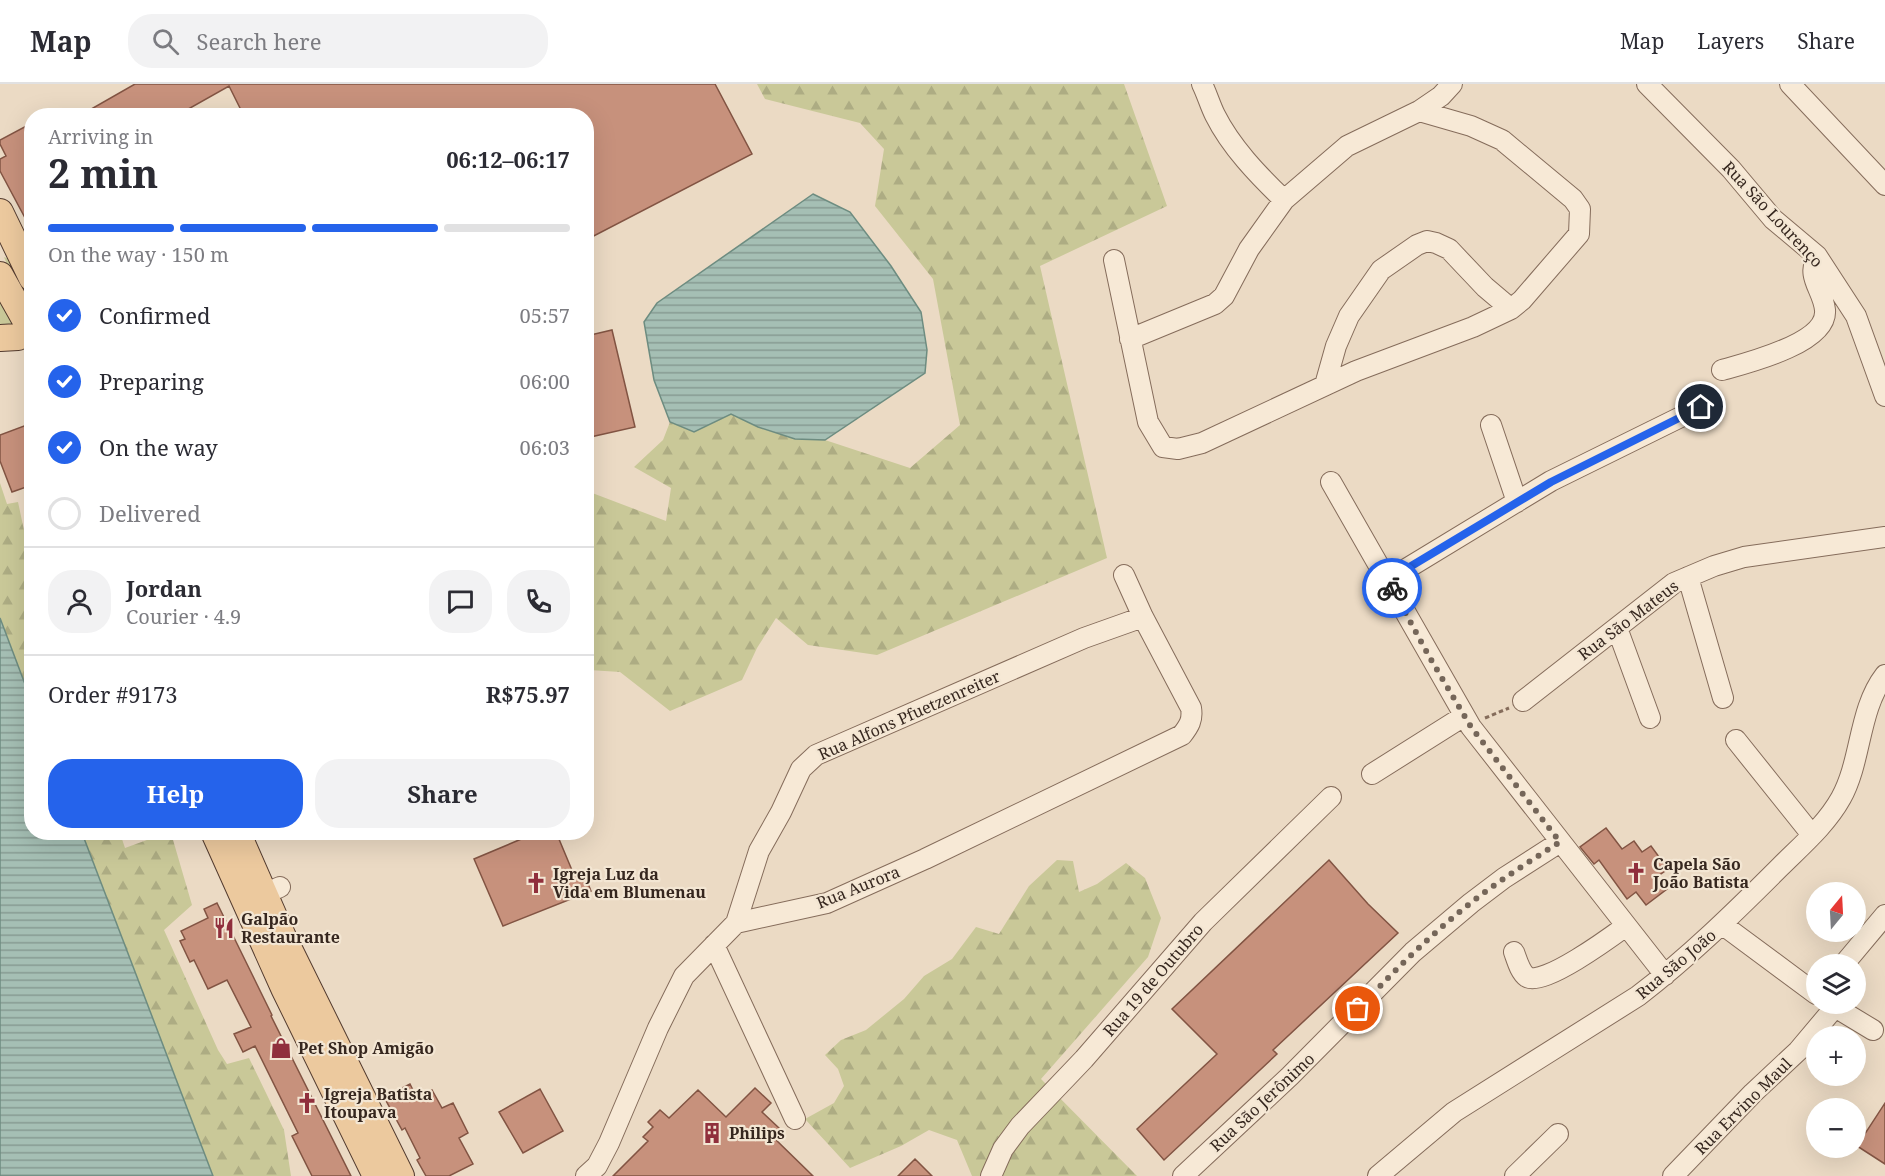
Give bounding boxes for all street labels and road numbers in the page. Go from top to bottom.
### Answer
street label: Rua São Lourenço [1718,156,1828,272]
street label: Rua São Mateus [1573,575,1683,665]
street label: Rua Alfons Pfuetzenreiter [815,665,1004,765]
street label: Rua Aurora [813,860,903,914]
street label: Rua 19 de Outubro [1098,919,1208,1041]
street label: Rua São João [1631,924,1721,1004]
street label: Rua São Jerônimo [1205,1048,1319,1156]
street label: Rua Ervino Maul [1690,1053,1796,1159]

